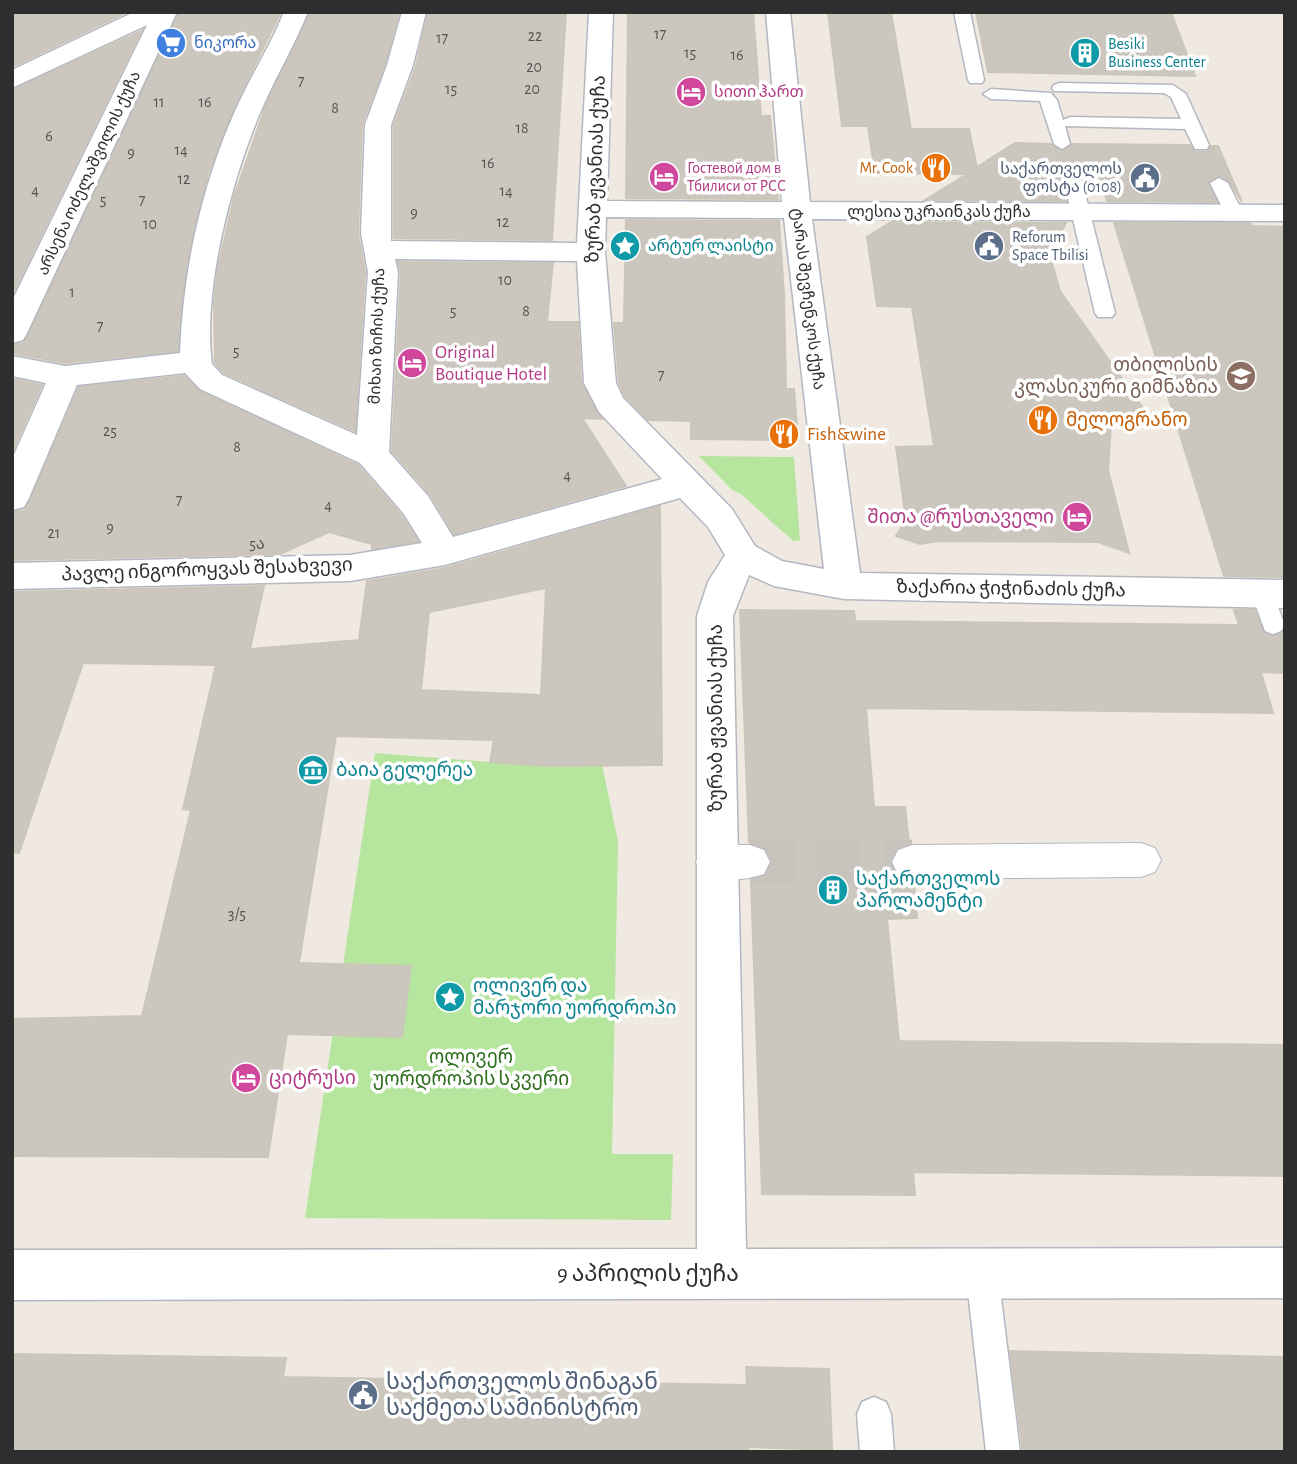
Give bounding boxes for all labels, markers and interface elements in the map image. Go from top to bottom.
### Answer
supermarket icon: ნიკორა [154,26,188,60]
house number: 17 [654,26,666,42]
house number: 22 [528,28,542,44]
house number: 17 [436,30,448,46]
place label: ნიკორა [194,35,256,52]
building icon: Besiki Business Center [1068,36,1102,70]
place label: Besiki Business Center [1108,36,1207,70]
house number: 15 [684,45,696,61]
house number: 16 [730,47,744,63]
house number: 20 [526,59,542,75]
street label: არსენა ოძელაშვილის ქუჩა [35,68,145,278]
house number: 7 [298,73,305,89]
street label: ზურაბ ჟვანიას ქუჩა [582,75,610,263]
hotel icon: სითი ჰართ [674,75,708,109]
house number: 15 [445,81,457,97]
house number: 20 [524,81,540,97]
place label: სითი ჰართ [714,84,804,100]
house number: 11 [153,94,165,110]
house number: 16 [198,94,212,110]
house number: 8 [331,100,339,116]
house number: 18 [515,120,529,136]
house number: 6 [45,128,53,144]
house number: 14 [174,142,188,158]
house number: 9 [127,145,135,161]
restaurant icon: Mr. Cook [919,151,953,185]
house number: 16 [481,155,495,171]
hotel icon: Гостевой дом в Тбилиси от РСС [647,160,681,194]
place label: Гостевой дом в Тбилиси от РСС [687,160,786,194]
place label: Mr. Cook [859,160,914,176]
place label: საქართველოს ფოსტა (0108) [1000,161,1122,196]
public building icon: საქართველოს ფოსტა (0108) [1128,161,1162,195]
house number: 12 [178,171,190,187]
house number: 4 [31,182,39,198]
house number: 14 [499,183,513,199]
house number: 5 [100,192,106,208]
house number: 7 [139,192,146,208]
street label: ლესია უკრაინკას ქუჩა [847,204,1031,222]
house number: 9 [410,205,418,221]
street label: ტარას შევჩენკოს ქუჩა [788,207,827,391]
house number: 12 [497,214,509,230]
house number: 10 [143,216,157,232]
place icon: არტურ ლაისტი [608,229,642,263]
public building icon: Reforum Space Tbilisi [972,229,1006,263]
place label: Reforum Space Tbilisi [1012,229,1089,263]
place label: არტურ ლაისტი [648,238,774,256]
street label: მიხაი ზიჩის ქუჩა [367,267,388,405]
house number: 10 [498,272,512,288]
house number: 1 [69,284,75,300]
house number: 5 [450,303,456,319]
house number: 8 [522,303,530,319]
house number: 7 [97,318,104,334]
house number: 5 [233,343,239,359]
place label: Original Boutique Hotel [435,343,547,384]
hotel icon: Original Boutique Hotel [395,346,429,380]
place label: თბილისის კლასიკური გიმნაზია [1014,356,1218,399]
school or university icon: თბილისის კლასიკური გიმნაზია [1224,359,1258,393]
house number: 7 [658,367,665,383]
restaurant icon: მელოგრანო [1026,403,1060,437]
place label: მელოგრანო [1066,410,1187,432]
restaurant icon: Fish&wine [767,417,801,451]
house number: 25 [103,423,117,439]
place label: Fish&wine [807,425,886,444]
house number: 8 [233,439,241,455]
house number: 4 [563,467,571,483]
house number: 7 [176,492,183,508]
house number: 4 [324,497,332,513]
hotel icon: შითა @რუსთაველი [1060,500,1094,534]
place label: შითა @რუსთაველი [867,507,1054,529]
house number: 9 [106,520,114,536]
house number: 21 [48,525,60,541]
house number: 5ა [249,536,265,552]
street label: პავლე ინგოროყვას შესახვევი [61,554,353,587]
street label: ზაქარია ჭიჭინაძის ქუჩა [896,576,1126,602]
street label: ზურაბ ჟვანიას ქუჩა [706,624,727,812]
museum icon: ბაია გელერეა [296,753,330,787]
place label: ბაია გელერეა [336,760,473,782]
place label: საქართველოს პარლამენტი [856,869,1001,913]
building icon: საქართველოს პარლამენტი [816,873,850,907]
house number: 3/5 [228,906,246,922]
place label: ოლივერ და მარჯორი უორდროპი [473,976,676,1020]
place icon: ოლივერ და მარჯორი უორდროპი [433,980,467,1014]
park label: ოლივერ უორდროპის სკვერი [373,1047,569,1091]
hotel icon: ციტრუსი [229,1061,263,1095]
place label: ციტრუსი [269,1068,356,1089]
street label: 9 აპრილის ქუჩა [557,1262,739,1287]
place label: საქართველოს შინაგან საქმეთა სამინისტრო [386,1370,658,1421]
public building icon: საქართველოს შინაგან საქმეთა სამინისტრო [346,1378,380,1412]

